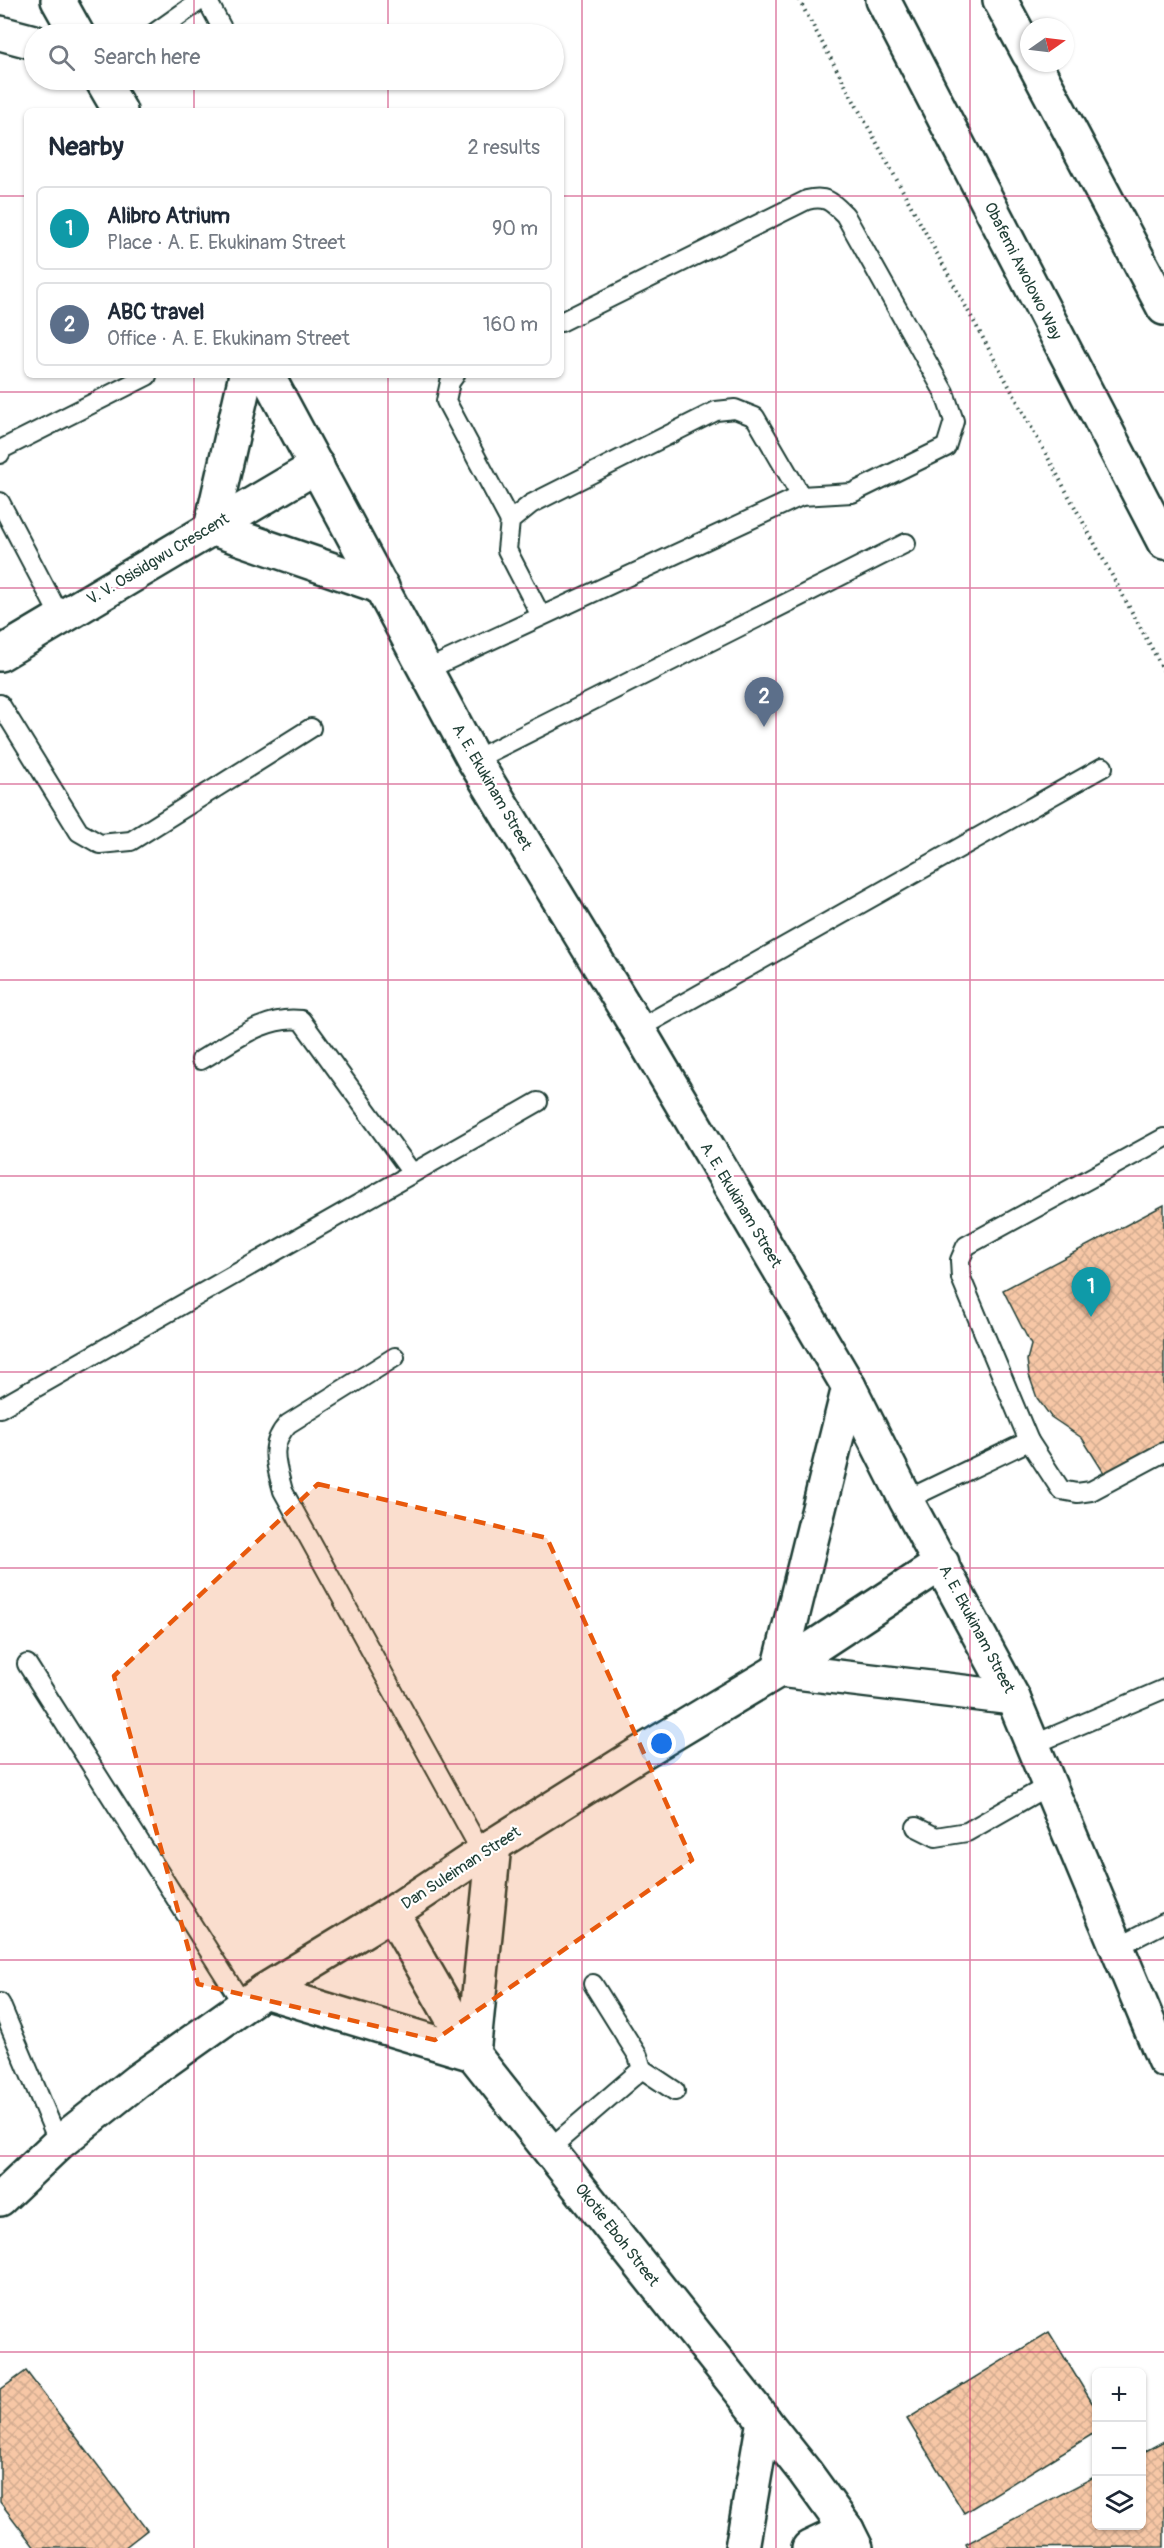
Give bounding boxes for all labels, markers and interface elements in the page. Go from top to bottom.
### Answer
north arrow [1020,18,1074,72]
search box [24,24,564,90]
icon: search [45,41,78,74]
text: Search here [93,43,200,71]
text: Nearby [48,131,124,163]
text: 2 results [468,135,540,160]
street label: Obafemi Awolowo Way [980,199,1066,343]
text: Alibro Atrium [107,202,230,230]
text: 1 [66,216,73,241]
text: 90 m [492,216,538,241]
text: Place · A. E. Ekukinam Street [107,230,346,255]
text: ABC travel [107,298,204,326]
text: 2 [64,312,75,337]
text: 160 m [483,312,538,337]
text: Office · A. E. Ekukinam Street [107,326,350,351]
street label: V. V. Osisidgwu Crescent [83,508,233,609]
pin: 2 [744,678,783,727]
street label: A. E. Ekukinam Street [448,720,537,854]
street label: A. E. Ekukinam Street [696,1139,787,1272]
pin: 1 [1072,1268,1110,1317]
street label: A. E. Ekukinam Street [935,1561,1020,1697]
your location [647,1729,676,1758]
street label: Dan Suleiman Street [398,1822,525,1914]
street label: Okotie Eboh Street [571,2180,664,2291]
map controls [1092,2368,1146,2530]
button: + [1092,2368,1146,2422]
button: − [1092,2422,1146,2476]
button: layers [1092,2476,1146,2530]

